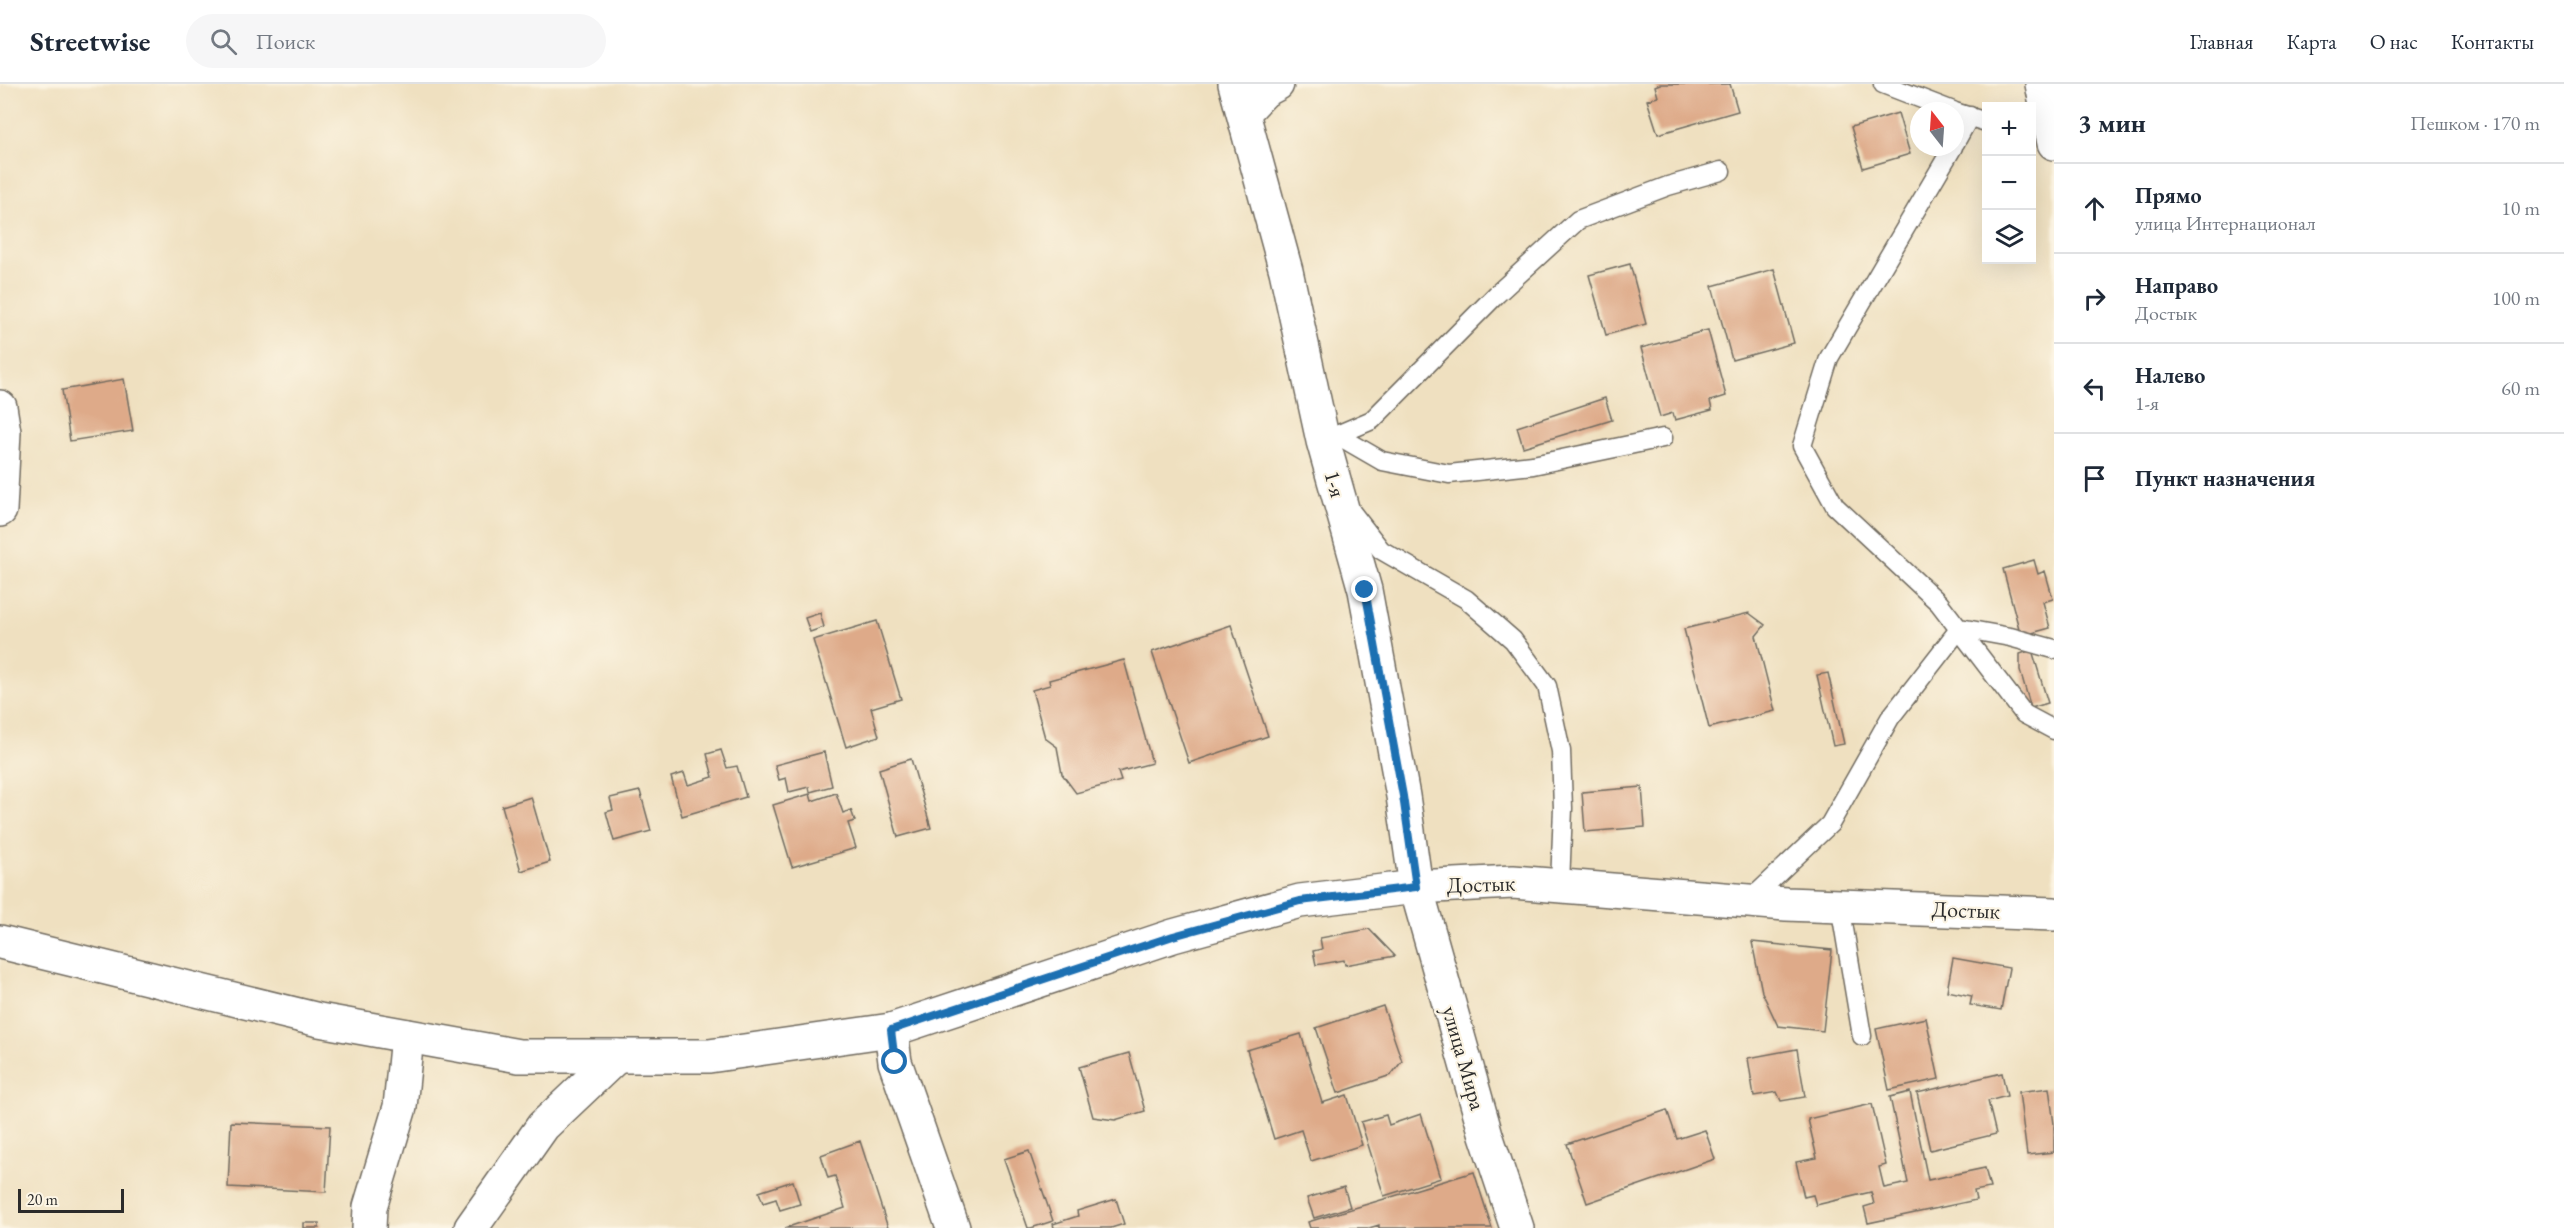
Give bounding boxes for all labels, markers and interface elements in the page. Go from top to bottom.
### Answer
search box [186,14,606,68]
text: Streetwise [30,23,150,59]
icon: search [207,25,240,58]
text: Поиск [255,27,315,56]
text: Главная [2189,28,2253,55]
text: Карта [2286,28,2337,55]
text: О нас [2370,28,2418,55]
text: Контакты [2451,28,2534,55]
north arrow [1910,102,1964,156]
map controls [1982,102,2036,264]
button: + [1982,102,2036,156]
text: 3 мин [2078,106,2146,140]
text: Пешком · 170 m [2410,110,2540,136]
button: − [1982,156,2036,210]
text: Прямо [2135,181,2202,210]
icon: ahead [2078,192,2111,225]
text: 10 m [2501,195,2540,221]
button: layers [1982,210,2036,264]
text: улица Интернационал [2135,210,2316,236]
text: Направо [2135,271,2218,300]
icon: right [2078,282,2111,315]
text: 100 m [2492,285,2540,311]
text: Достык [2135,300,2197,326]
text: Налево [2135,361,2205,390]
icon: left [2078,372,2111,405]
text: 60 m [2501,375,2540,401]
text: 1-я [2135,390,2159,416]
icon: arrive [2078,462,2111,495]
text: Пункт назначения [2135,464,2315,493]
street label: 1-я [1317,467,1353,501]
route end [1351,576,1377,602]
street label: Достык [1446,868,1516,900]
street label: Достык [1931,894,2001,926]
street label: улица Мира [1435,1003,1493,1114]
route start [881,1048,907,1074]
scale bar [18,1186,124,1214]
text: 20 m [27,1189,58,1210]

